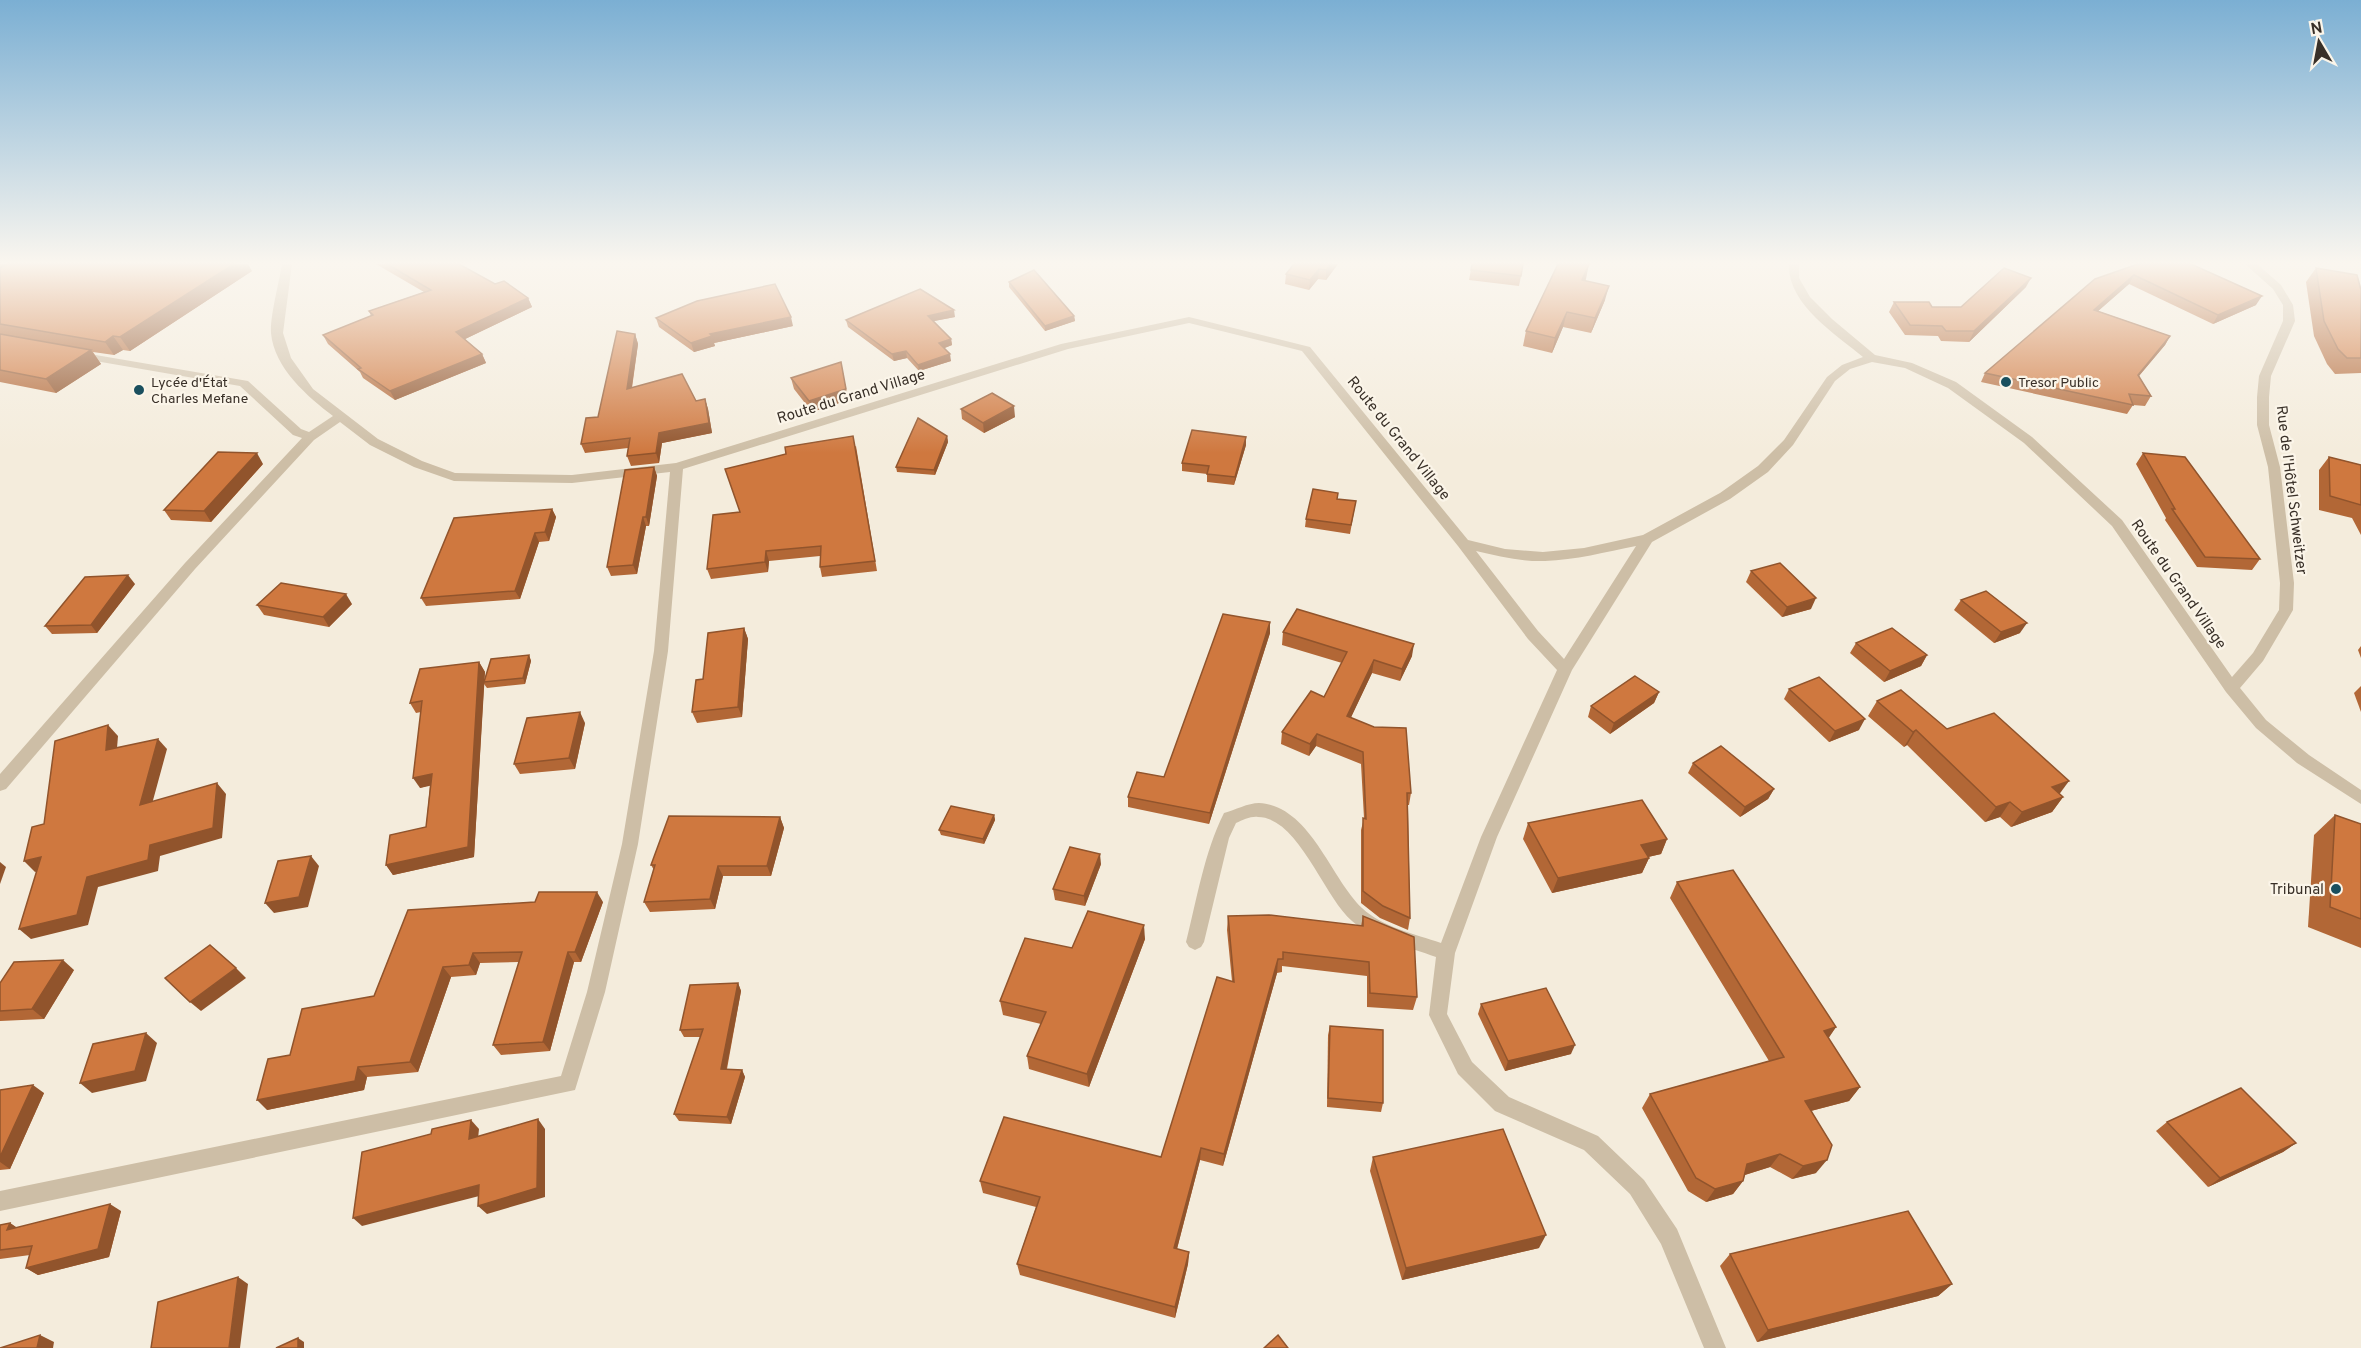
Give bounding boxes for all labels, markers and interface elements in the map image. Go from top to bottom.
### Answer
north arrow [2289,12,2349,72]
text: N [2309,18,2324,40]
street label: Route du Grand Village [775,366,928,429]
street label: Route du Grand Village [1342,373,1454,505]
place label: Lycée d'État Charles Mefane [151,374,248,408]
marker: Tresor Public [1999,375,2013,389]
place label: Tresor Public [2018,375,2099,392]
marker: Lycée d'État Charles Mefane [132,383,146,397]
street label: Rue de l'Hôtel Schweitzer [2271,404,2310,576]
street label: Route du Grand Village [2126,516,2230,653]
place label: Tribunal [2270,881,2324,900]
marker: Tribunal [2329,882,2343,896]

